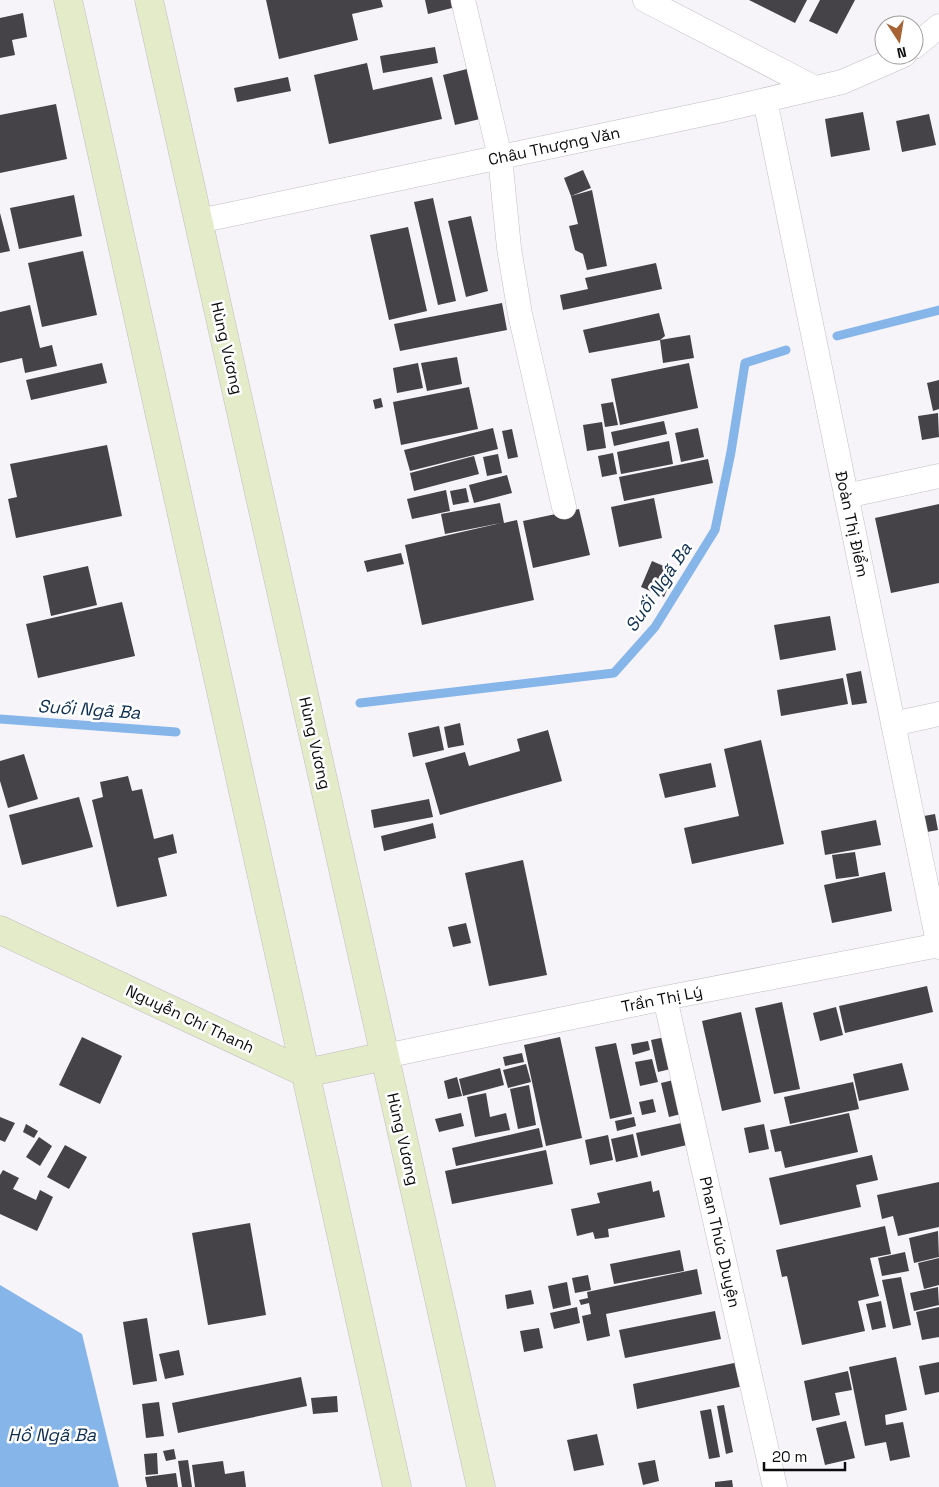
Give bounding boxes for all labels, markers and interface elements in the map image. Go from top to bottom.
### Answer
north arrow [874,15,924,65]
text: N [895,43,908,62]
street label: Châu Thượng Văn [486,122,622,170]
street label: Hùng Vương [206,300,248,396]
street label: Đoàn Thị Điểm [830,469,874,579]
water label: Suối Ngã Ba [620,537,697,636]
water label: Suối Ngã Ba [37,694,142,724]
street label: Hùng Vương [294,695,336,791]
street label: Nguyễn Chí Thanh [122,980,258,1058]
street label: Trần Thị Lý [620,981,704,1017]
street label: Hùng Vương [382,1091,424,1187]
street label: Phan Thúc Duyện [695,1174,745,1310]
water label: Hồ Ngã Ba [8,1423,97,1446]
scale bar [764,1440,845,1472]
text: 20 m [772,1447,807,1466]

